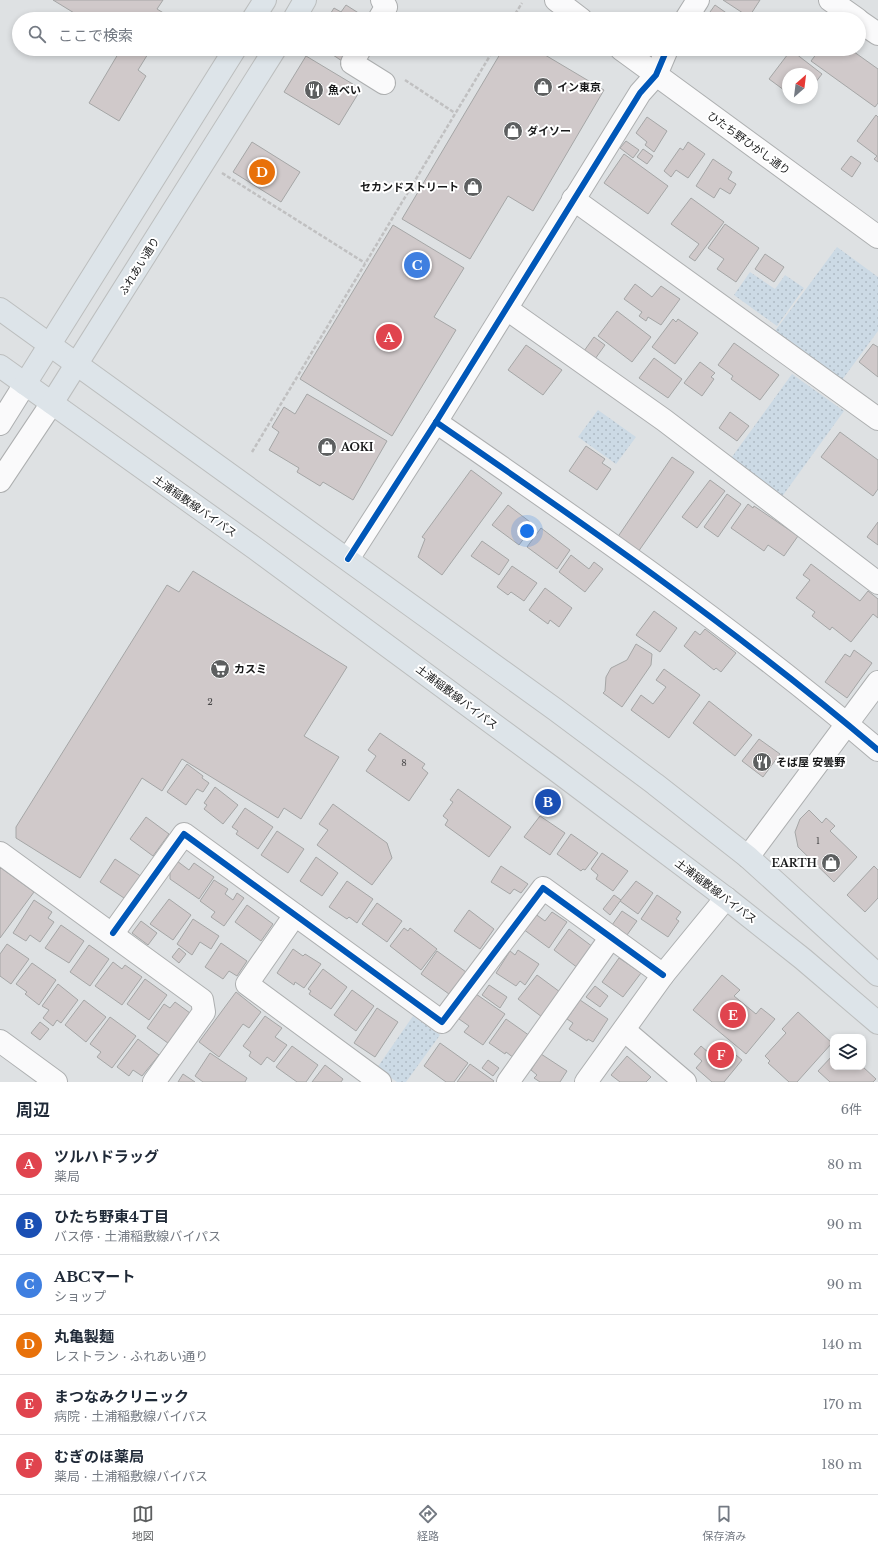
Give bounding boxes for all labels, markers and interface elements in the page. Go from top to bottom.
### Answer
search box [12,12,866,56]
icon: search [26,23,48,45]
text: ここで検索 [58,26,133,45]
north arrow [782,68,818,104]
shop icon: イン東京 [532,76,554,98]
restaurant icon: 魚べい [303,79,325,101]
place label: イン東京 [557,80,601,94]
place label: 魚べい [328,83,361,97]
street label: ひたち野ひがし通り [705,108,793,178]
shop icon: ダイソー [502,120,524,142]
place label: ダイソー [527,124,571,138]
pin: D [249,157,275,187]
shop icon: セカンドストリート [462,176,484,198]
place label: セカンドストリート [360,180,459,194]
street label: ふれあい通り [116,234,162,298]
pin: C [404,250,430,280]
pin: A [376,322,402,352]
shop icon: AOKI [316,436,338,458]
place label: AOKI [340,440,374,454]
street label: 土浦稲敷線バイパス [151,472,239,540]
your location [517,521,537,541]
supermarket icon: カスミ [209,658,231,680]
place label: カスミ [234,662,267,676]
street label: 土浦稲敷線バイパス [413,662,501,732]
house number: 2 [207,696,213,707]
restaurant icon: そば屋 安曇野 [751,751,773,773]
place label: そば屋 安曇野 [776,755,846,769]
house number: 8 [401,757,407,768]
pin: B [535,787,561,817]
house number: 1 [816,835,820,846]
shop icon: EARTH [820,852,842,874]
street label: 土浦稲敷線バイパス [672,856,760,926]
place label: EARTH [772,856,818,870]
pin: E [720,1000,746,1030]
map controls [830,1034,866,1070]
button: layers [830,1034,866,1070]
pin: F [708,1040,734,1070]
text: 周辺 [16,1100,50,1121]
text: 6件 [841,1101,862,1118]
text: ツルハドラッグ [54,1147,159,1166]
text: A [24,1156,34,1173]
text: 80 m [827,1156,862,1173]
text: 薬局 [54,1168,80,1185]
text: ひたち野東4丁目 [54,1207,169,1226]
text: B [24,1216,34,1233]
text: 90 m [827,1216,862,1233]
text: バス停 · 土浦稲敷線バイパス [54,1228,221,1245]
text: ABCマート [54,1267,135,1286]
text: C [24,1276,34,1293]
text: 90 m [827,1276,862,1293]
text: ショップ [54,1288,106,1305]
text: 丸亀製麺 [54,1327,114,1346]
text: D [23,1336,35,1353]
text: 140 m [822,1336,862,1353]
text: レストラン · ふれあい通り [54,1348,208,1365]
text: まつなみクリニック [54,1387,189,1406]
text: E [24,1396,34,1413]
text: 170 m [823,1396,862,1413]
text: 病院 · 土浦稲敷線バイパス [54,1408,208,1425]
text: むぎのほ薬局 [54,1447,144,1466]
text: F [25,1456,33,1473]
text: 180 m [821,1456,862,1473]
text: 薬局 · 土浦稲敷線バイパス [54,1468,208,1485]
tab: 地図 [132,1503,154,1543]
tab: 経路 [417,1503,439,1543]
tab: 保存済み [702,1503,746,1543]

